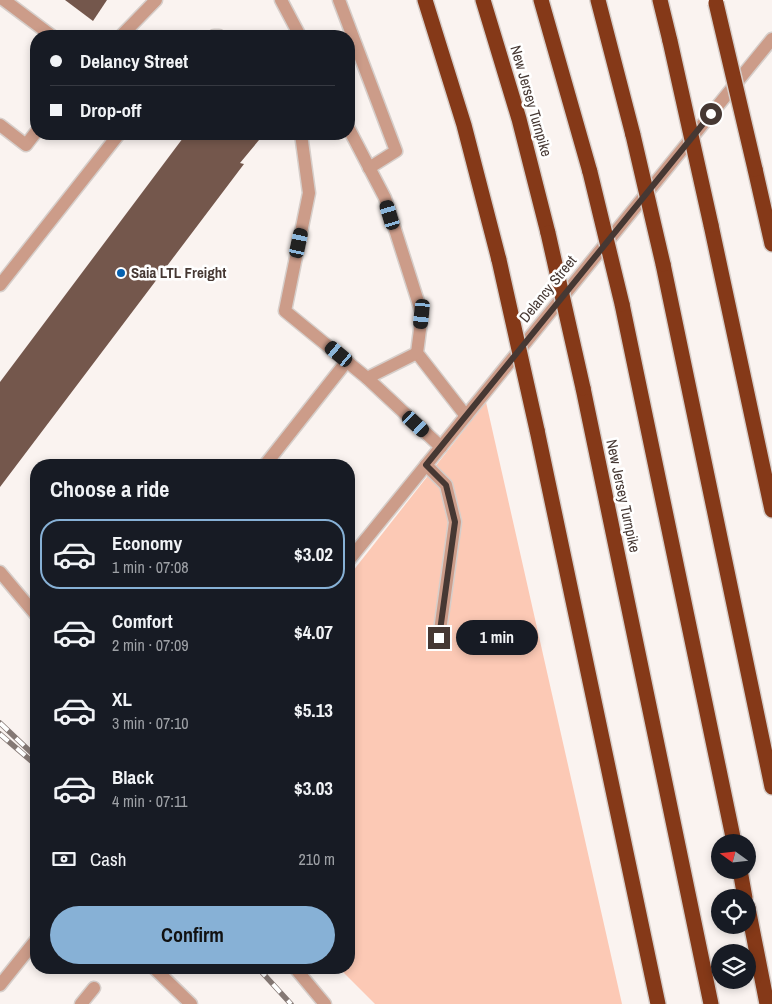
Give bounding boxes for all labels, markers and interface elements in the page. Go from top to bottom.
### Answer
street label: New Jersey Turnpike [506,43,557,159]
text: Delancy Street [80,48,188,74]
text: Drop-off [80,97,141,123]
route start [700,103,722,125]
car [378,198,401,232]
car [288,227,309,259]
street label: Delancy Street [514,250,582,327]
place label: Saia LTL Freight [131,262,226,283]
marker: Saia LTL Freight [115,267,127,279]
car [412,298,431,330]
car [322,339,355,369]
car [399,408,432,440]
street label: New Jersey Turnpike [601,437,646,554]
text: Choose a ride [50,474,169,504]
text: Economy [112,530,182,556]
icon: car [52,532,97,577]
text: $3.02 [294,541,333,567]
text: 1 min · 07:08 [112,556,189,578]
text: Comfort [112,608,173,634]
icon: car [52,610,97,655]
text: $4.07 [294,619,333,645]
callout: 1 min [456,620,539,656]
text: 1 min [480,626,514,648]
route end [428,627,450,649]
text: 2 min · 07:09 [112,634,189,656]
text: XL [112,686,132,712]
icon: car [52,688,97,733]
text: $5.13 [294,697,333,723]
text: 3 min · 07:10 [112,712,189,734]
text: Black [112,764,154,790]
icon: car [52,766,97,811]
text: $3.03 [294,775,333,801]
text: 4 min · 07:11 [112,790,188,812]
north arrow [711,834,756,879]
map controls [711,834,756,989]
icon: cash [50,845,78,873]
text: Cash [90,846,126,872]
text: 210 m [299,848,335,870]
button: locate [711,889,756,934]
button: Confirm [50,906,335,964]
button: layers [711,944,756,989]

